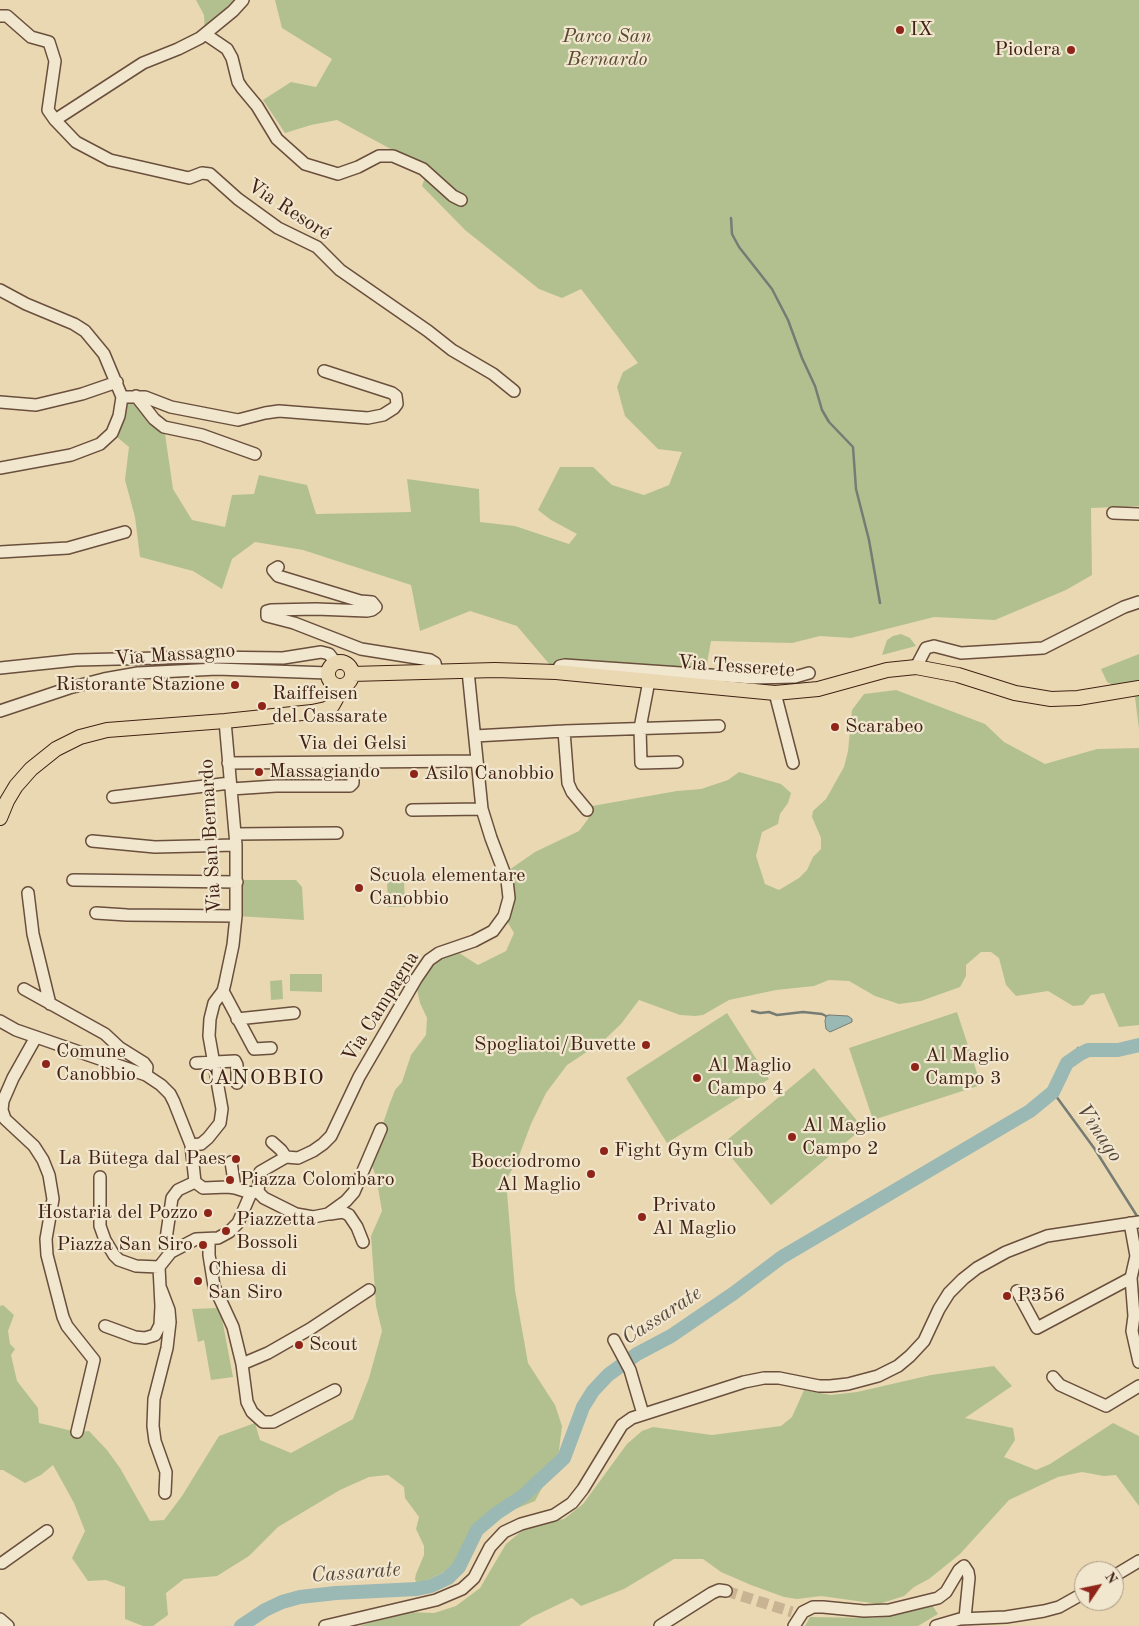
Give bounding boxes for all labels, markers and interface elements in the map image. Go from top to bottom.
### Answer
place label: IX [910,18,933,42]
marker: IX [894,24,906,36]
park label: Parco San Bernardo [562,25,652,72]
place label: Piodera [994,38,1061,62]
marker: Piodera [1065,44,1077,56]
street label: Via Resoré [243,174,335,246]
street label: Via Massagno [114,639,236,671]
street label: Via Tesserete [676,651,796,683]
place label: Ristorante Stazione [56,673,225,697]
marker: Ristorante Stazione [229,679,241,691]
place label: Raiffeisen del Cassarate [272,682,387,729]
marker: Raiffeisen del Cassarate [256,700,268,712]
place label: Scarabeo [845,715,923,739]
marker: Scarabeo [829,721,841,733]
street label: Via dei Gelsi [297,732,407,756]
street label: Via San Bernardo [195,758,227,914]
place label: Massagiando [269,760,380,784]
place label: Asilo Canobbio [424,762,554,786]
marker: Massagiando [253,766,265,778]
marker: Asilo Canobbio [408,768,420,780]
place label: Scuola elementare Canobbio [369,864,526,911]
marker: Scuola elementare Canobbio [353,882,365,894]
street label: Via Campagna [337,947,425,1067]
place label: Spogliatoi/Buvette [474,1033,636,1057]
marker: Spogliatoi/Buvette [640,1039,652,1051]
place label: Comune Canobbio [56,1040,136,1087]
place label: Al Maglio Campo 3 [925,1044,1009,1091]
place label: Al Maglio Campo 4 [707,1054,791,1101]
marker: Comune Canobbio [40,1058,52,1070]
marker: Al Maglio Campo 3 [909,1061,921,1073]
district label: CANOBBIO [198,1065,326,1091]
marker: Al Maglio Campo 4 [691,1072,703,1084]
water label: Vinago [1070,1099,1128,1167]
place label: Al Maglio Campo 2 [802,1114,886,1161]
marker: Al Maglio Campo 2 [786,1131,798,1143]
place label: Fight Gym Club [614,1139,753,1163]
marker: Fight Gym Club [598,1145,610,1157]
place label: La Bütega dal Paes [58,1147,226,1171]
place label: Bocciodromo Al Maglio [470,1150,581,1197]
marker: La Bütega dal Paes [230,1153,242,1165]
place label: Piazza Colombaro [240,1168,395,1192]
marker: Bocciodromo Al Maglio [585,1168,597,1180]
marker: Piazza Colombaro [224,1174,236,1186]
place label: Privato Al Maglio [652,1194,736,1241]
place label: Hostaria del Pozzo [37,1201,198,1225]
marker: Hostaria del Pozzo [202,1207,214,1219]
place label: Piazzetta Bossoli [236,1208,316,1255]
marker: Privato Al Maglio [636,1211,648,1223]
marker: Piazzetta Bossoli [220,1225,232,1237]
place label: Piazza San Siro [56,1233,193,1257]
marker: Piazza San Siro [197,1239,209,1251]
place label: Chiesa di San Siro [208,1258,287,1305]
marker: Chiesa di San Siro [192,1275,204,1287]
water label: Cassarate [617,1281,707,1351]
place label: P356 [1017,1284,1065,1308]
marker: P356 [1001,1290,1013,1302]
place label: Scout [309,1333,358,1357]
marker: Scout [293,1339,305,1351]
water label: Cassarate [310,1557,402,1589]
north arrow [1074,1561,1124,1611]
text: N [1102,1570,1119,1587]

